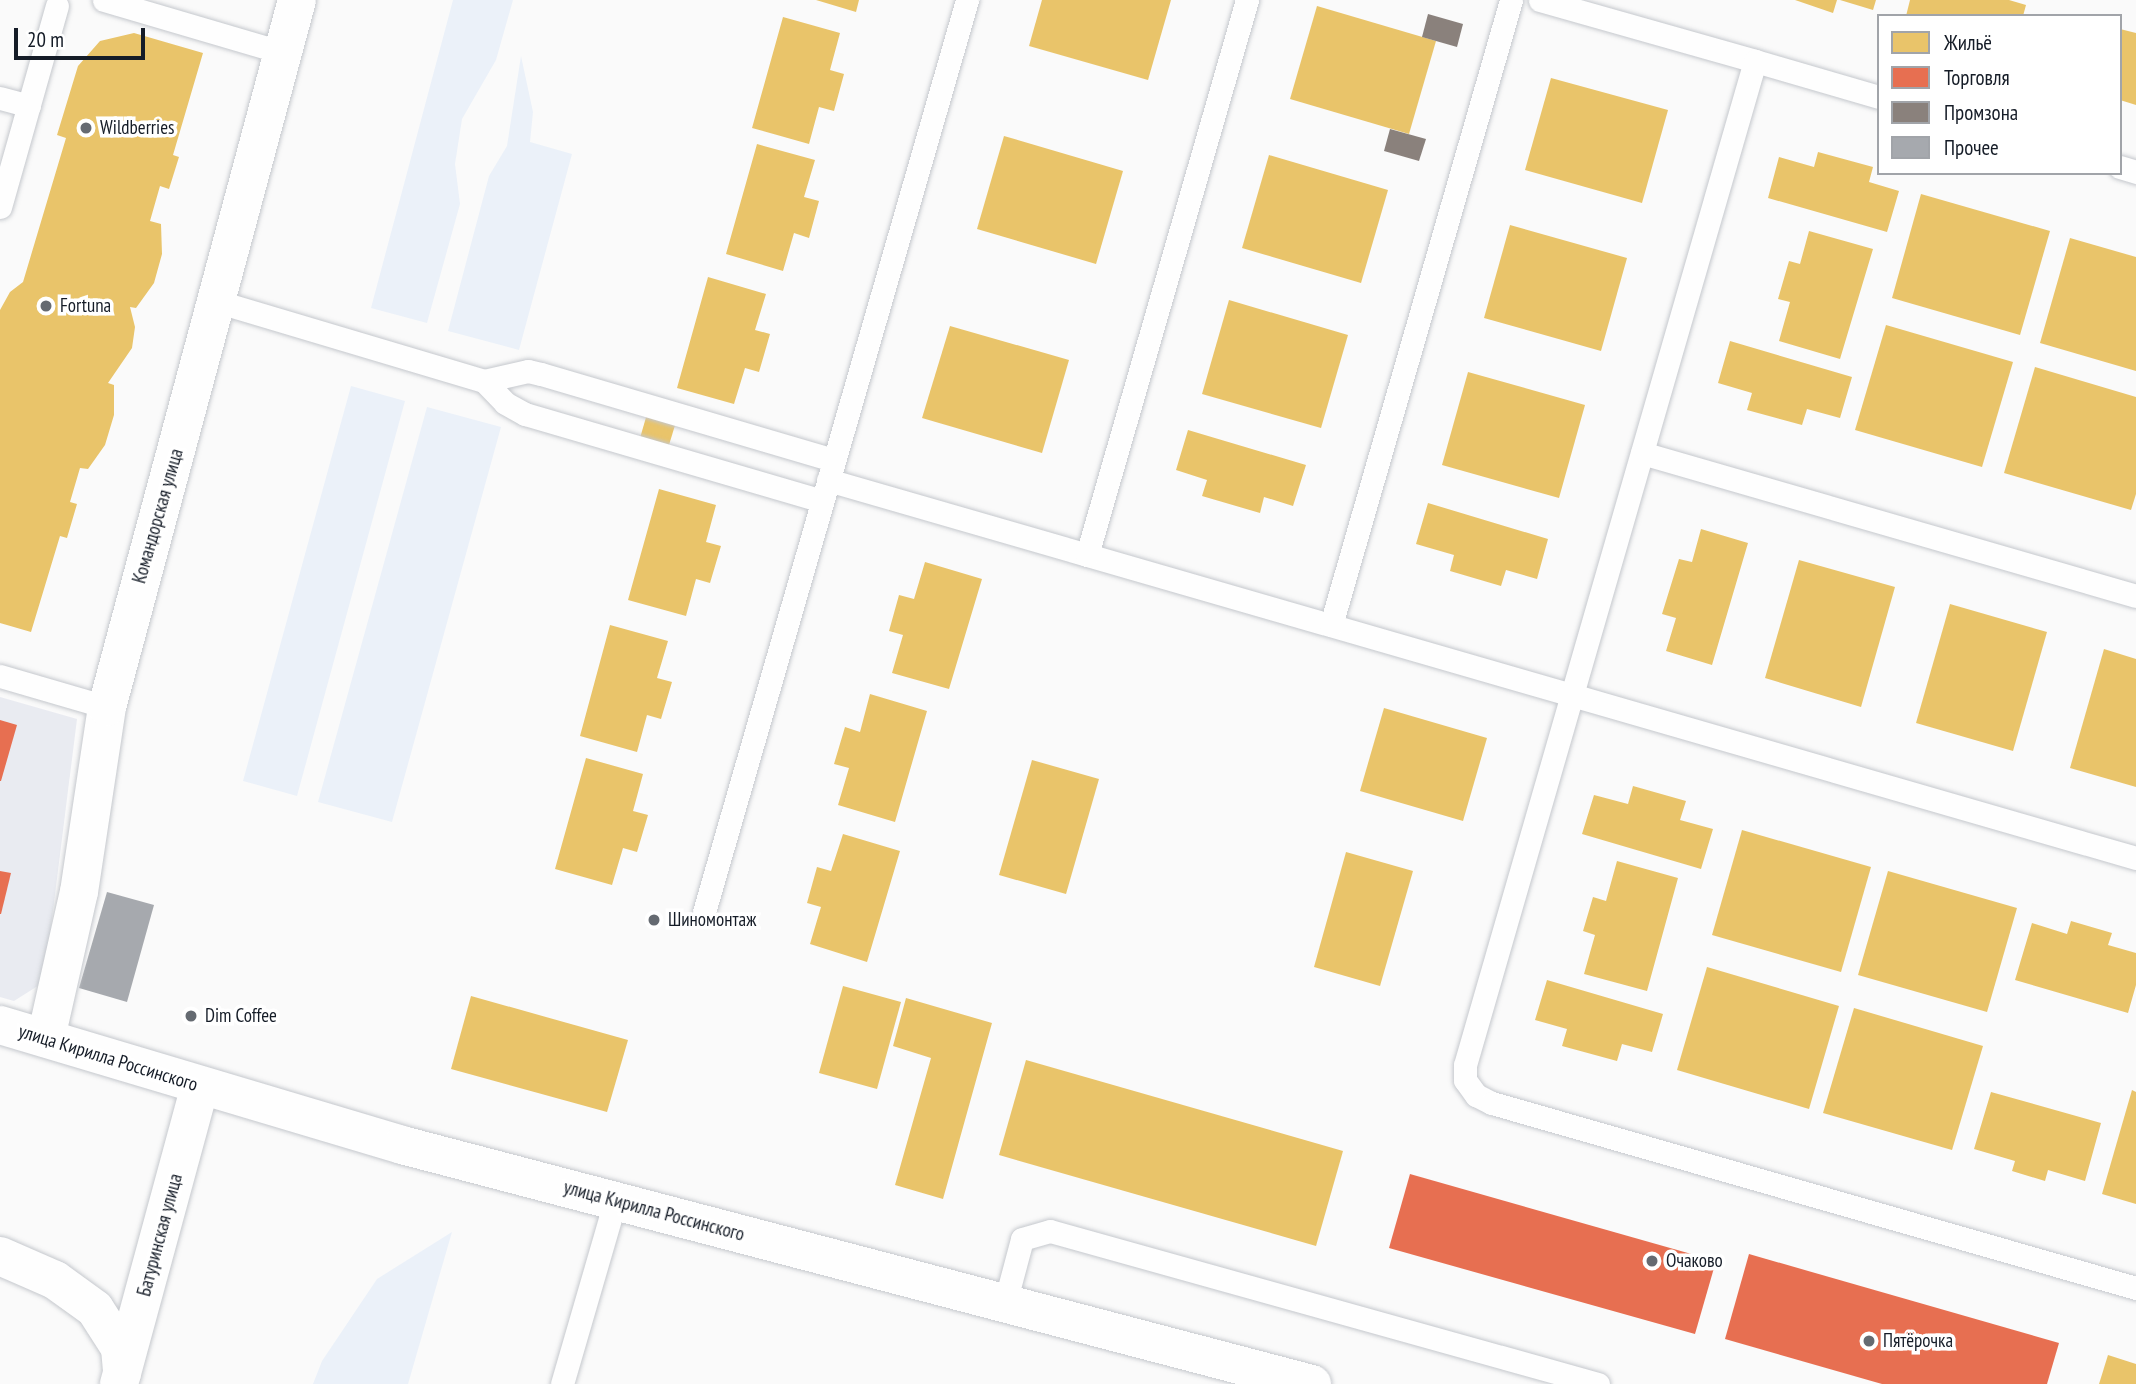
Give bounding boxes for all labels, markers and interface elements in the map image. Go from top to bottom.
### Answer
scale bar [18,14,149,58]
legend [1877,14,2122,175]
text: 20 m [27,26,64,53]
text: Жильё [1944,29,1992,56]
text: Торговля [1944,64,2010,91]
text: Промзона [1944,99,2018,126]
place label: Wildberries [100,117,174,139]
marker: Wildberries [78,120,94,136]
text: Прочее [1944,134,1999,161]
place label: Fortuna [60,295,111,317]
marker: Fortuna [38,298,54,314]
street label: Командорская улица [128,446,188,586]
place label: Шиномонтаж [668,909,756,931]
marker: Шиномонтаж [646,912,662,928]
place label: Dim Coffee [205,1005,277,1027]
marker: Dim Coffee [183,1008,199,1024]
street label: улица Кирилла Россинского [16,1020,200,1096]
street label: Батуринская улица [133,1171,187,1299]
street label: улица Кирилла Россинского [561,1176,747,1246]
place label: Очаково [1666,1250,1723,1272]
marker: Очаково [1644,1253,1660,1269]
place label: Пятёрочка [1883,1330,1953,1352]
marker: Пятёрочка [1861,1333,1877,1349]

